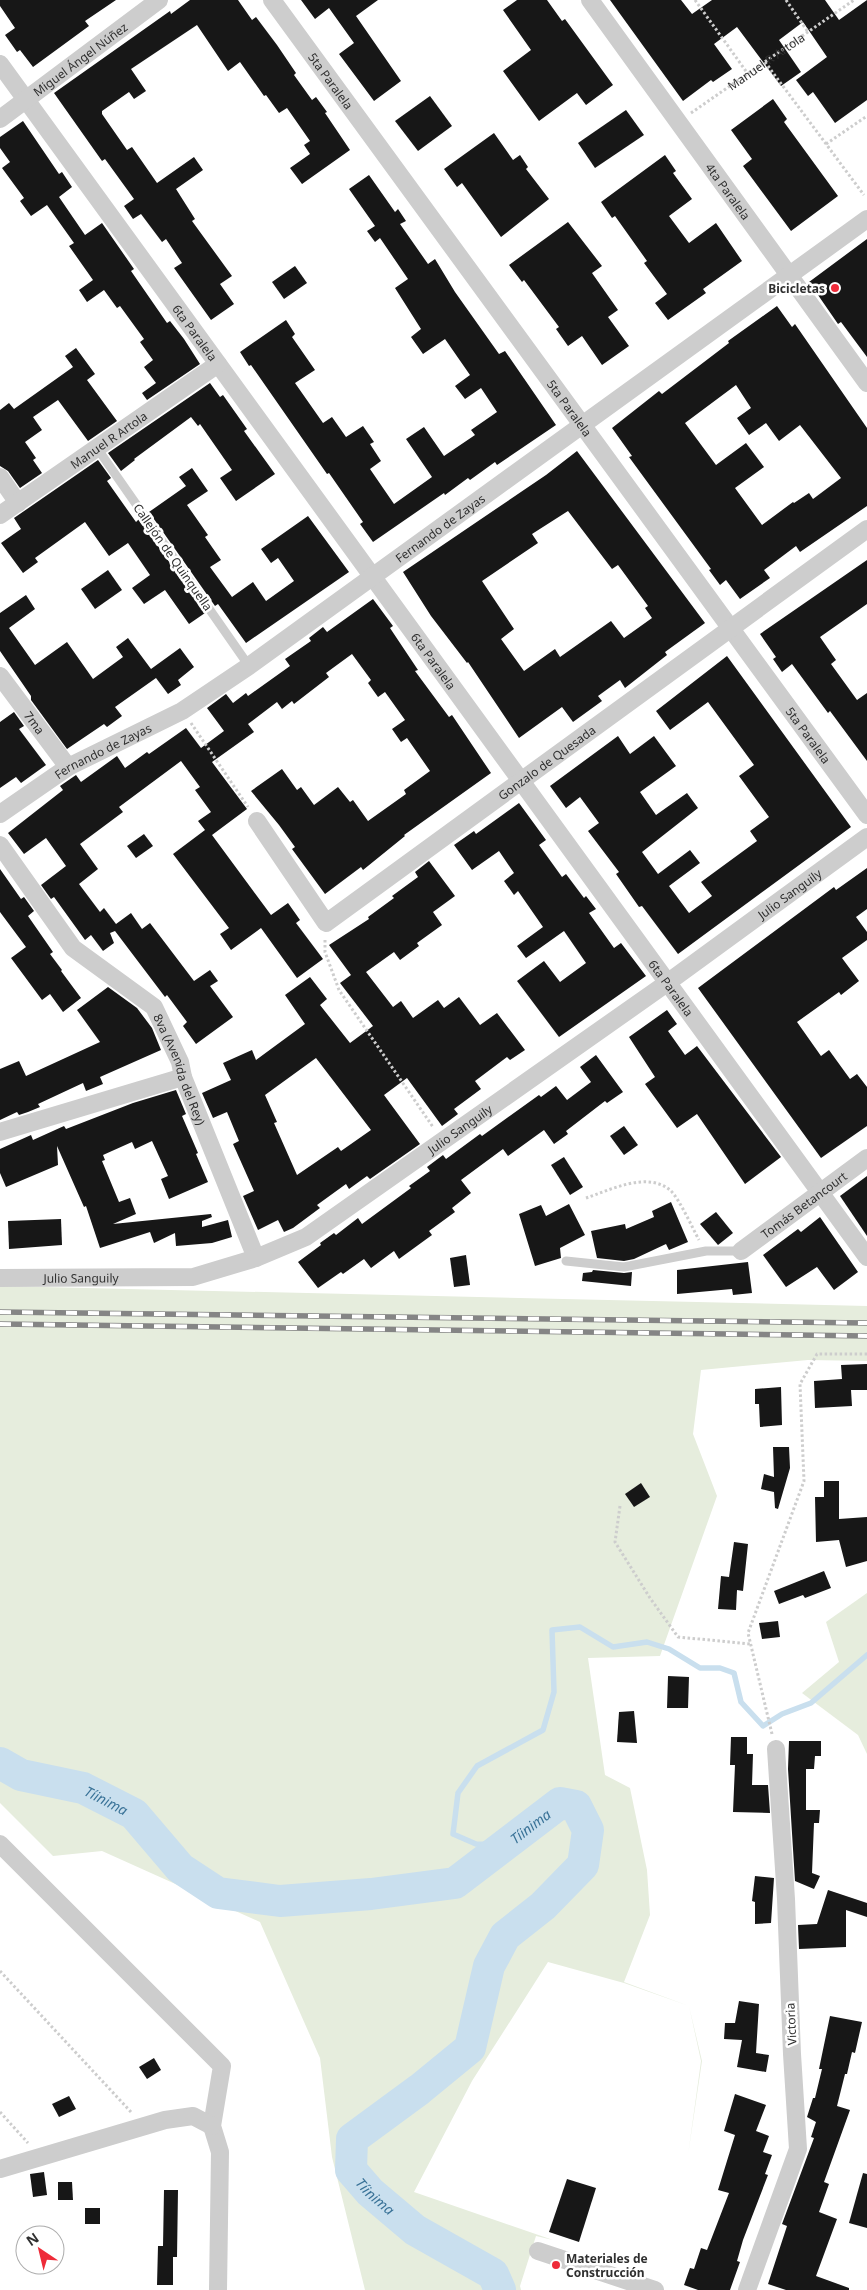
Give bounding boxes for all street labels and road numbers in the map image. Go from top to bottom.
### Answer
street label: Miguel Ángel Núñez [29,18,131,100]
street label: Manuel R Artola [724,28,808,94]
street label: 5ta Paralela [305,49,357,113]
street label: 4ta Paralela [702,159,755,223]
street label: 6ta Paralela [169,301,222,364]
street label: 5ta Paralela [543,376,596,440]
street label: Manuel R Artola [67,407,150,472]
street label: Fernando de Zayas [392,490,488,566]
street label: Callejón de Quinquella [130,500,216,614]
street label: 6ta Paralela [408,629,460,693]
street label: 5ta Paralela [782,703,835,767]
street label: 7ma [20,707,49,737]
street label: Fernando de Zayas [51,719,154,783]
street label: Gonzalo de Quesada [494,721,599,804]
street label: Julio Sanguily [753,864,826,923]
street label: 6ta Paralela [645,956,698,1020]
street label: 8va (Avenida del Rey) [150,1011,210,1128]
street label: Julio Sanguily [423,1100,496,1158]
street label: Tomás Betancourt [757,1167,851,1242]
street label: Julio Sanguily [42,1269,120,1286]
street label: Victoria [781,2002,801,2046]

